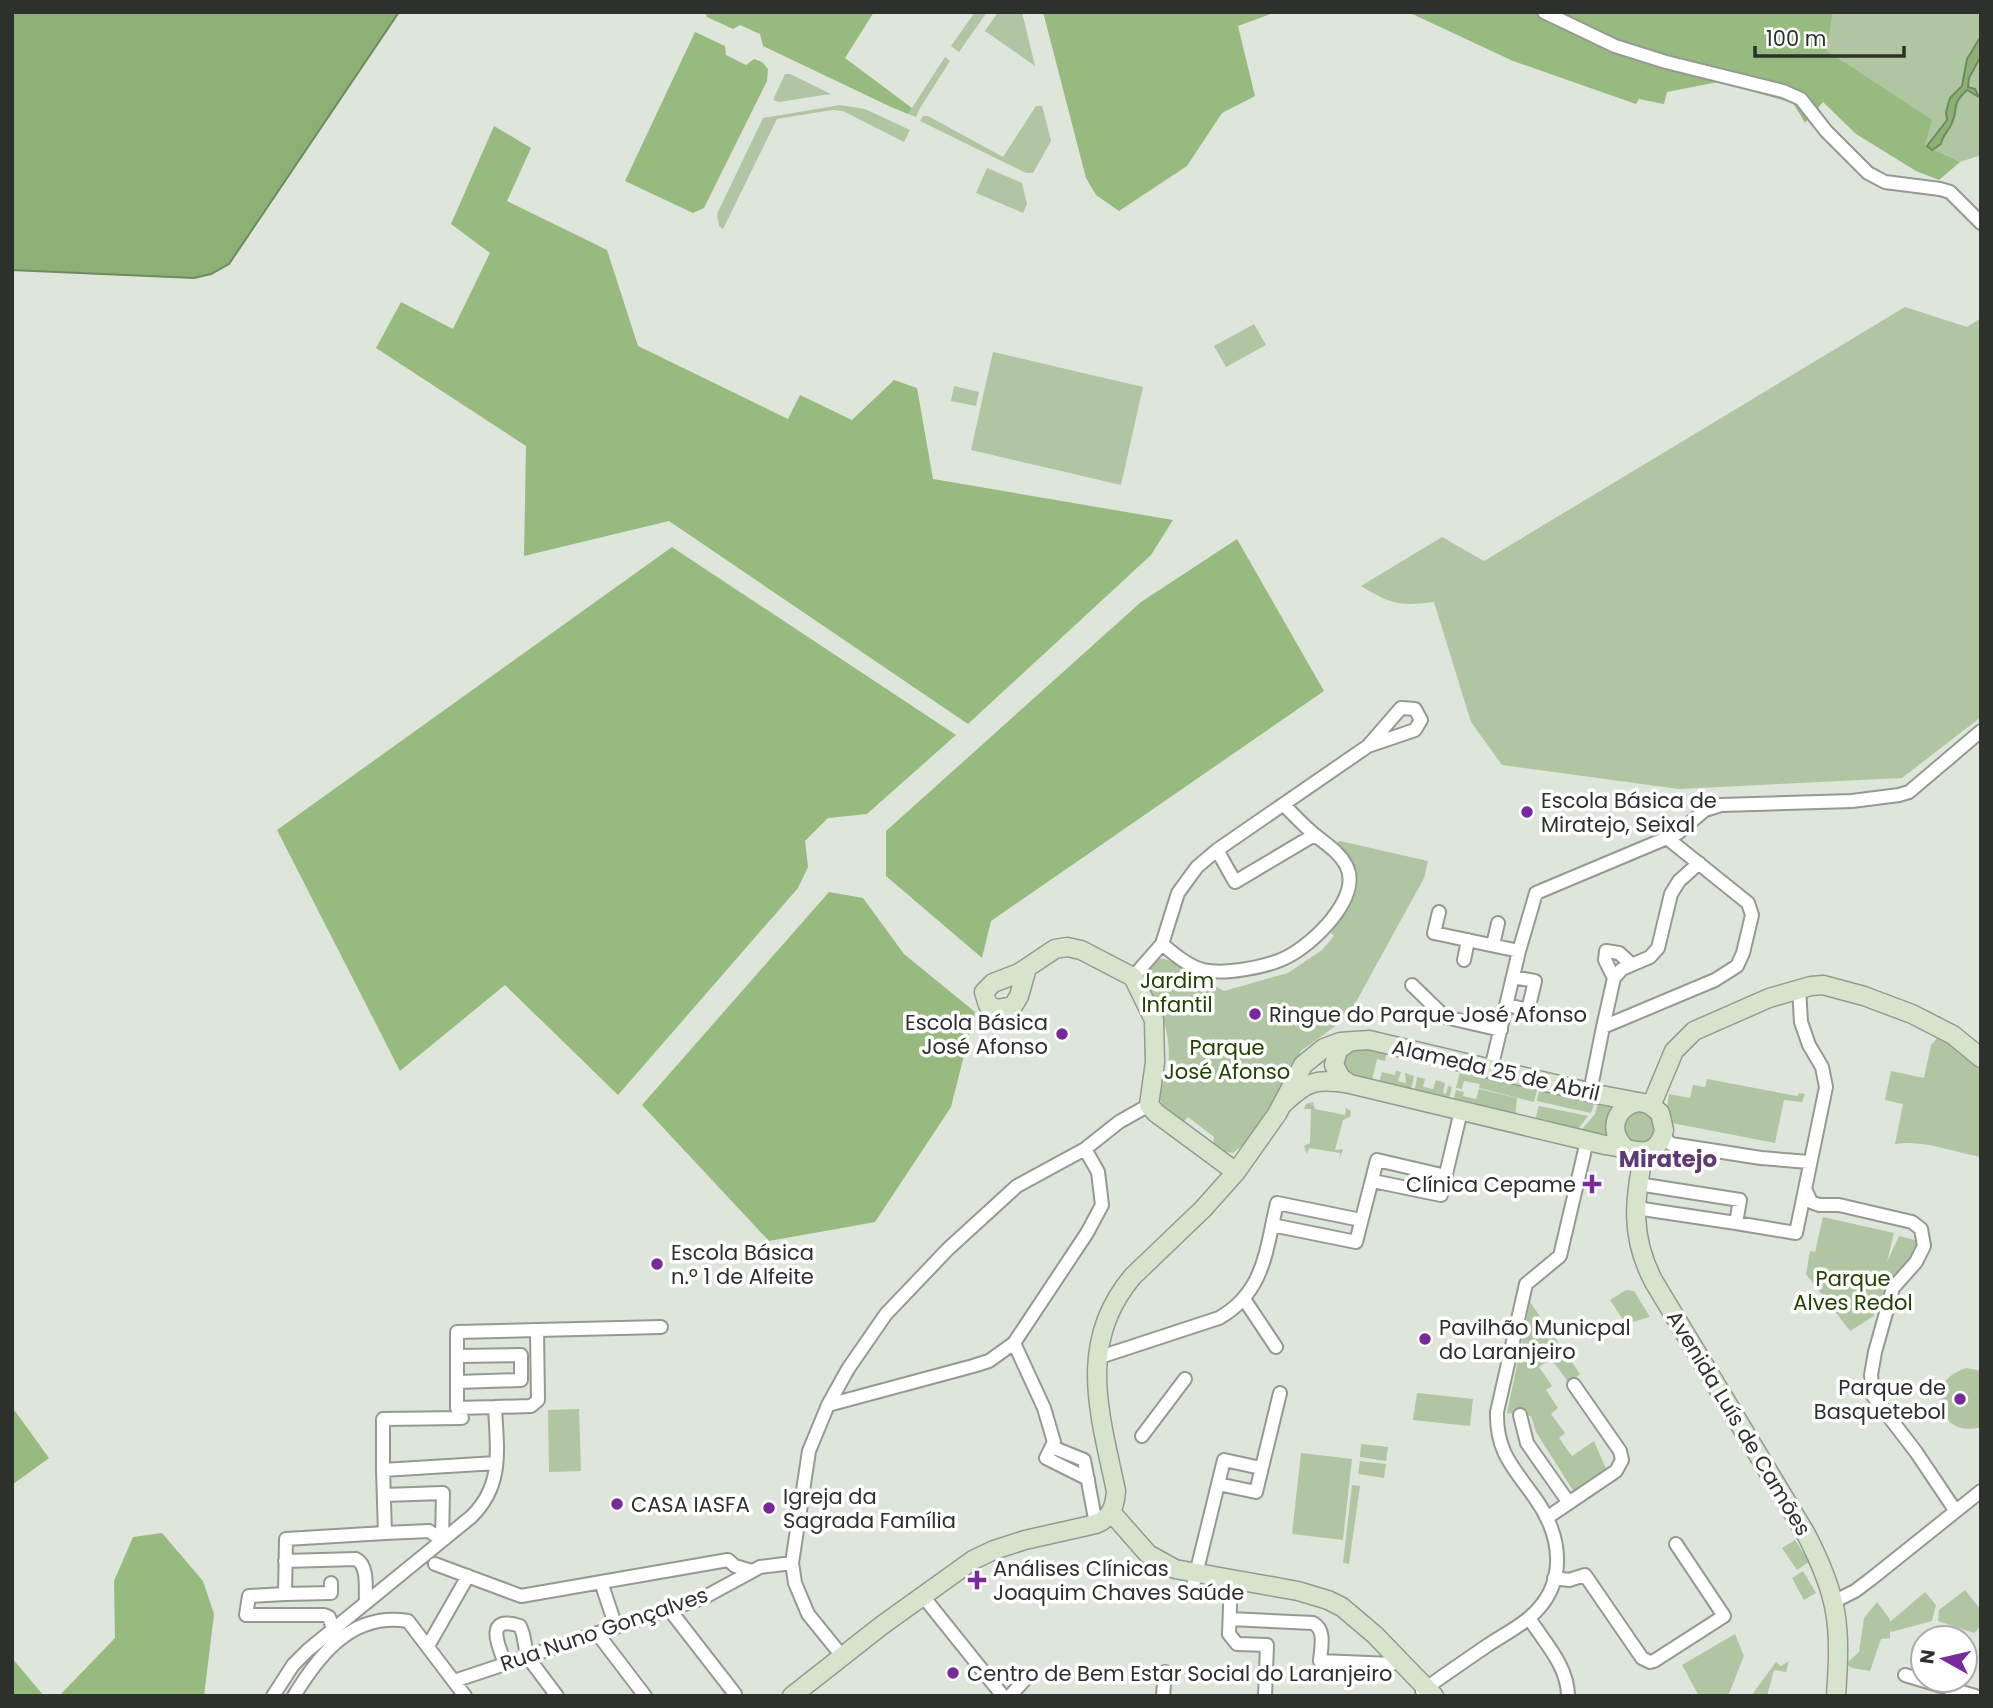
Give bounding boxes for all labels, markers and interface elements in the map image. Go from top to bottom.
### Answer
scale bar [1755,14,1904,58]
text: 100 m [1766,24,1826,53]
place label: Escola Básica de Miratejo, Seixal [1541,786,1717,839]
marker: Escola Básica de Miratejo, Seixal [1519,804,1535,820]
park label: Jardim Infantil [1140,966,1214,1019]
place label: Ringue do Parque José Afonso [1269,1000,1587,1029]
marker: Ringue do Parque José Afonso [1247,1006,1263,1022]
place label: Escola Básica José Afonso [905,1008,1048,1061]
marker: Escola Básica José Afonso [1054,1026,1070,1042]
street label: Alameda 25 de Abril [1389,1032,1603,1108]
park label: Parque José Afonso [1164,1033,1290,1086]
district label: Miratejo [1619,1143,1717,1175]
place label: Clínica Cepame [1406,1170,1576,1199]
marker: Clínica Cepame [1582,1174,1602,1194]
place label: Escola Básica n.º 1 de Alfeite [671,1238,814,1291]
marker: Escola Básica n.º 1 de Alfeite [649,1256,665,1272]
park label: Parque Alves Redol [1793,1264,1913,1317]
street label: Avenida Luís de Camões [1660,1305,1818,1541]
place label: Pavilhão Municpal do Laranjeiro [1439,1313,1631,1366]
marker: Pavilhão Municpal do Laranjeiro [1417,1331,1433,1347]
place label: Parque de Basquetebol [1814,1373,1946,1426]
marker: Parque de Basquetebol [1952,1391,1968,1407]
place label: Igreja da Sagrada Família [783,1482,956,1535]
place label: CASA IASFA [631,1490,750,1519]
marker: CASA IASFA [609,1496,625,1512]
marker: Igreja da Sagrada Família [761,1500,777,1516]
place label: Análises Clínicas Joaquim Chaves Saúde [993,1554,1244,1607]
marker: Análises Clínicas Joaquim Chaves Saúde [967,1570,987,1590]
street label: Rua Nuno Gonçalves [496,1580,712,1678]
north arrow [1909,1624,1979,1694]
text: N [1913,1648,1942,1666]
place label: Centro de Bem Estar Social do Laranjeiro [967,1659,1392,1688]
marker: Centro de Bem Estar Social do Laranjeiro [945,1665,961,1681]

